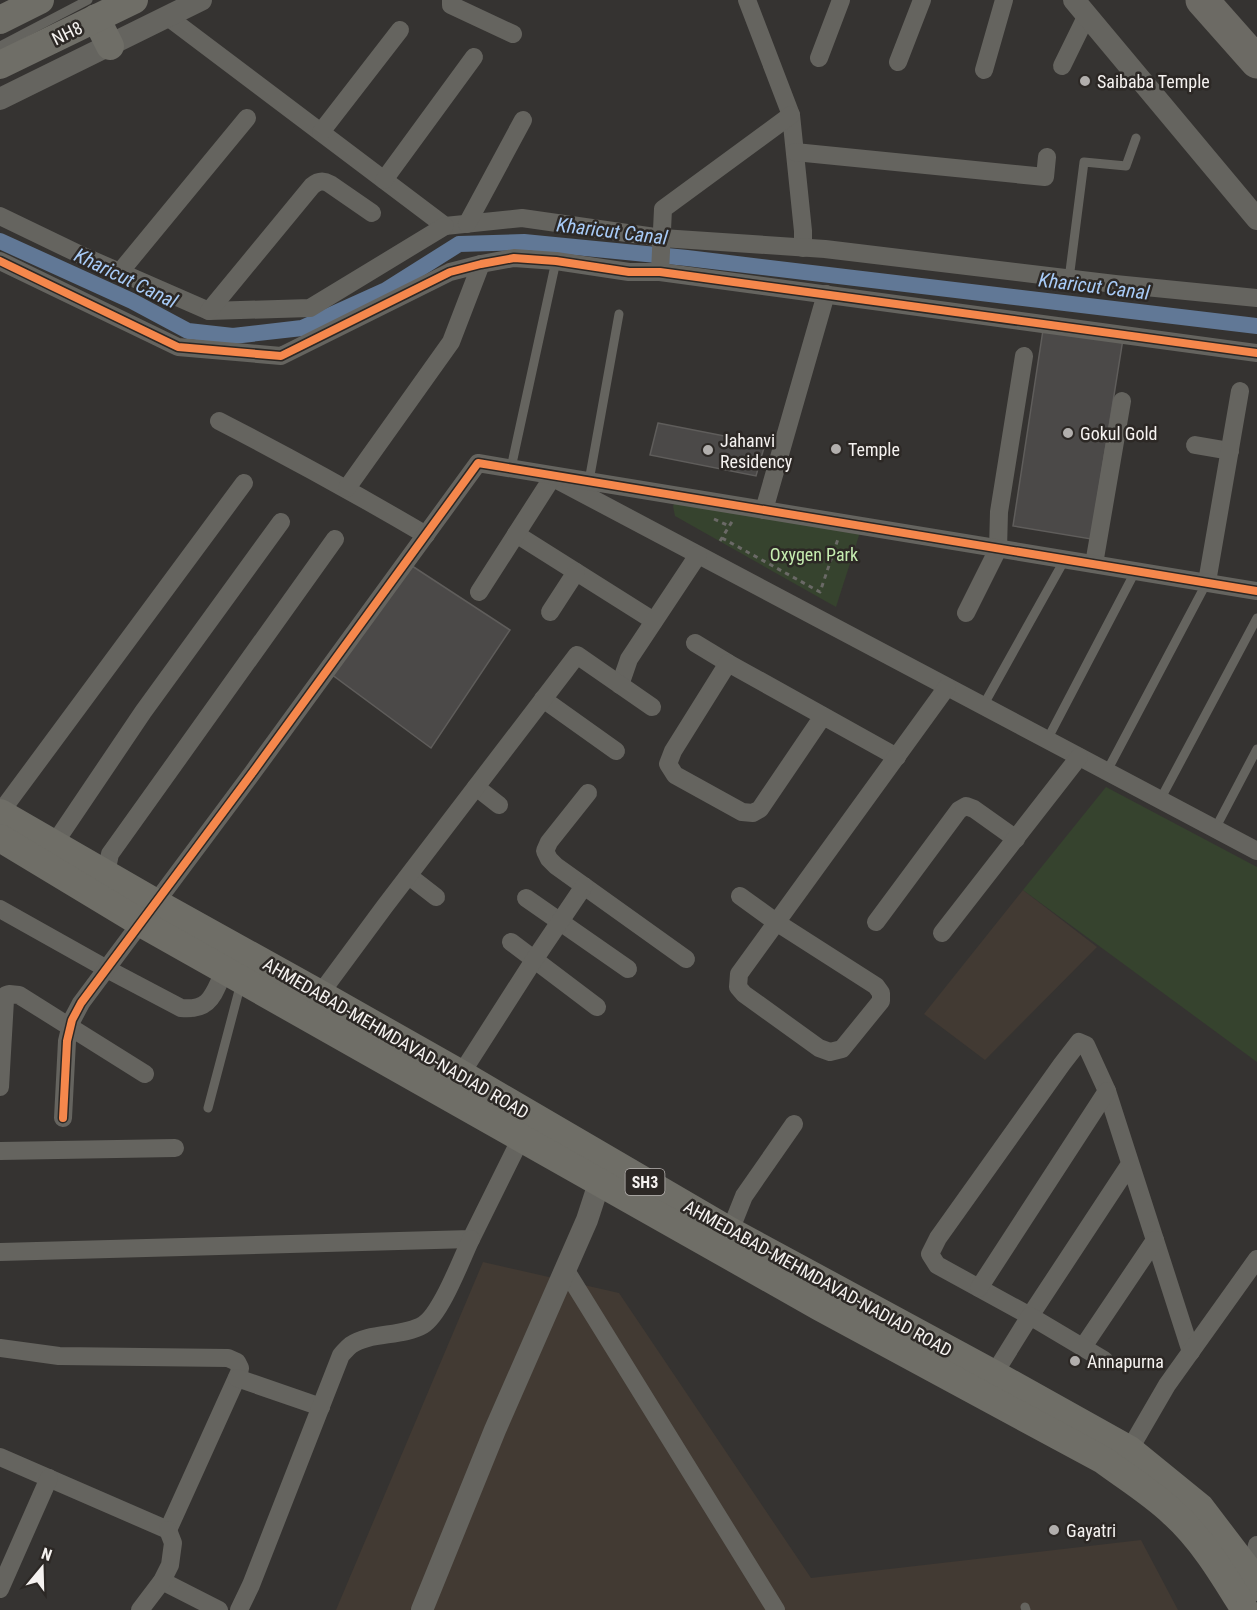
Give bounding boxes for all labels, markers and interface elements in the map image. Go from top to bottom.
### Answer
street label: NH8 [48,17,86,49]
place label: Saibaba Temple [1097,71,1210,92]
marker: Saibaba Temple [1078,74,1092,88]
water label: Kharicut Canal [555,212,669,250]
water label: Kharicut Canal [71,243,182,314]
water label: Kharicut Canal [1037,267,1151,305]
place label: Gokul Gold [1080,423,1157,444]
marker: Gokul Gold [1061,426,1075,440]
place label: Jahanvi Residency [720,430,793,472]
place label: Temple [848,439,900,460]
marker: Temple [829,442,843,456]
marker: Jahanvi Residency [701,443,715,457]
park label: Oxygen Park [770,544,858,565]
street label: AHMEDABAD-MEHMDAVAD-NADIAD ROAD [259,953,533,1123]
road number: SH3 [626,1169,664,1195]
street label: AHMEDABAD-MEHMDAVAD-NADIAD ROAD [680,1195,956,1361]
place label: Annapurna [1087,1351,1164,1372]
marker: Annapurna [1068,1354,1082,1368]
place label: Gayatri [1066,1520,1116,1541]
marker: Gayatri [1047,1523,1061,1537]
north arrow [12,1538,72,1598]
text: N [39,1544,54,1565]

